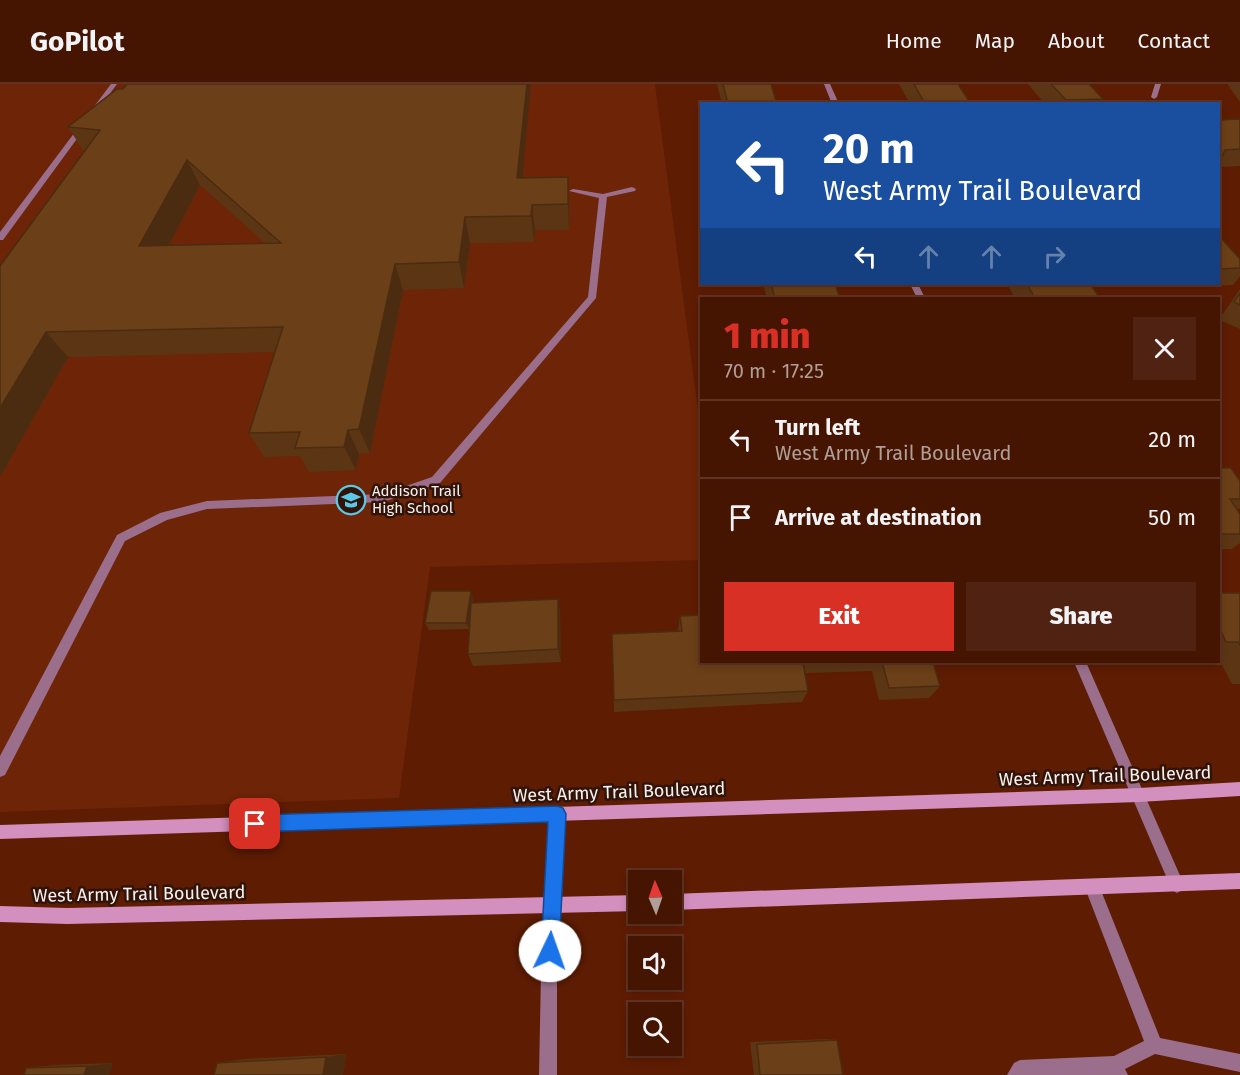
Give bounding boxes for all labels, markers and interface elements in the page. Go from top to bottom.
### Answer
text: GoPilot [30,25,124,58]
text: Home [886,28,942,54]
text: Map [975,28,1015,54]
text: About [1048,28,1105,54]
text: Contact [1138,28,1210,54]
text: 20 m [823,124,915,174]
icon: left [724,126,802,204]
text: West Army Trail Boulevard [823,175,1142,207]
icon: left [849,240,882,273]
icon: ahead [912,240,945,273]
icon: ahead [975,240,1008,273]
icon: right [1038,240,1071,273]
text: 1 min [724,314,810,358]
button: close [1133,317,1196,380]
text: 70 m · 17:25 [724,359,824,383]
text: Turn left [775,414,860,441]
icon: left [724,423,757,456]
text: 20 m [1148,426,1196,453]
text: West Army Trail Boulevard [775,441,1011,465]
place label: Addison Trail High School [372,482,461,517]
school or university icon: Addison Trail High School [335,484,367,516]
icon: arrive [724,501,757,534]
text: Arrive at destination [775,504,982,531]
text: 50 m [1148,504,1196,531]
button: Exit [724,582,954,651]
button: Share [966,582,1196,651]
street label: West Army Trail Boulevard [998,761,1212,791]
street label: West Army Trail Boulevard [512,777,726,807]
pin [229,798,280,849]
icon: arrive [238,807,271,840]
north arrow [628,870,682,924]
map controls [628,870,682,1056]
street label: West Army Trail Boulevard [32,881,246,907]
position arrow [518,919,582,983]
button: sound [628,936,682,990]
button: search [628,1002,682,1056]

